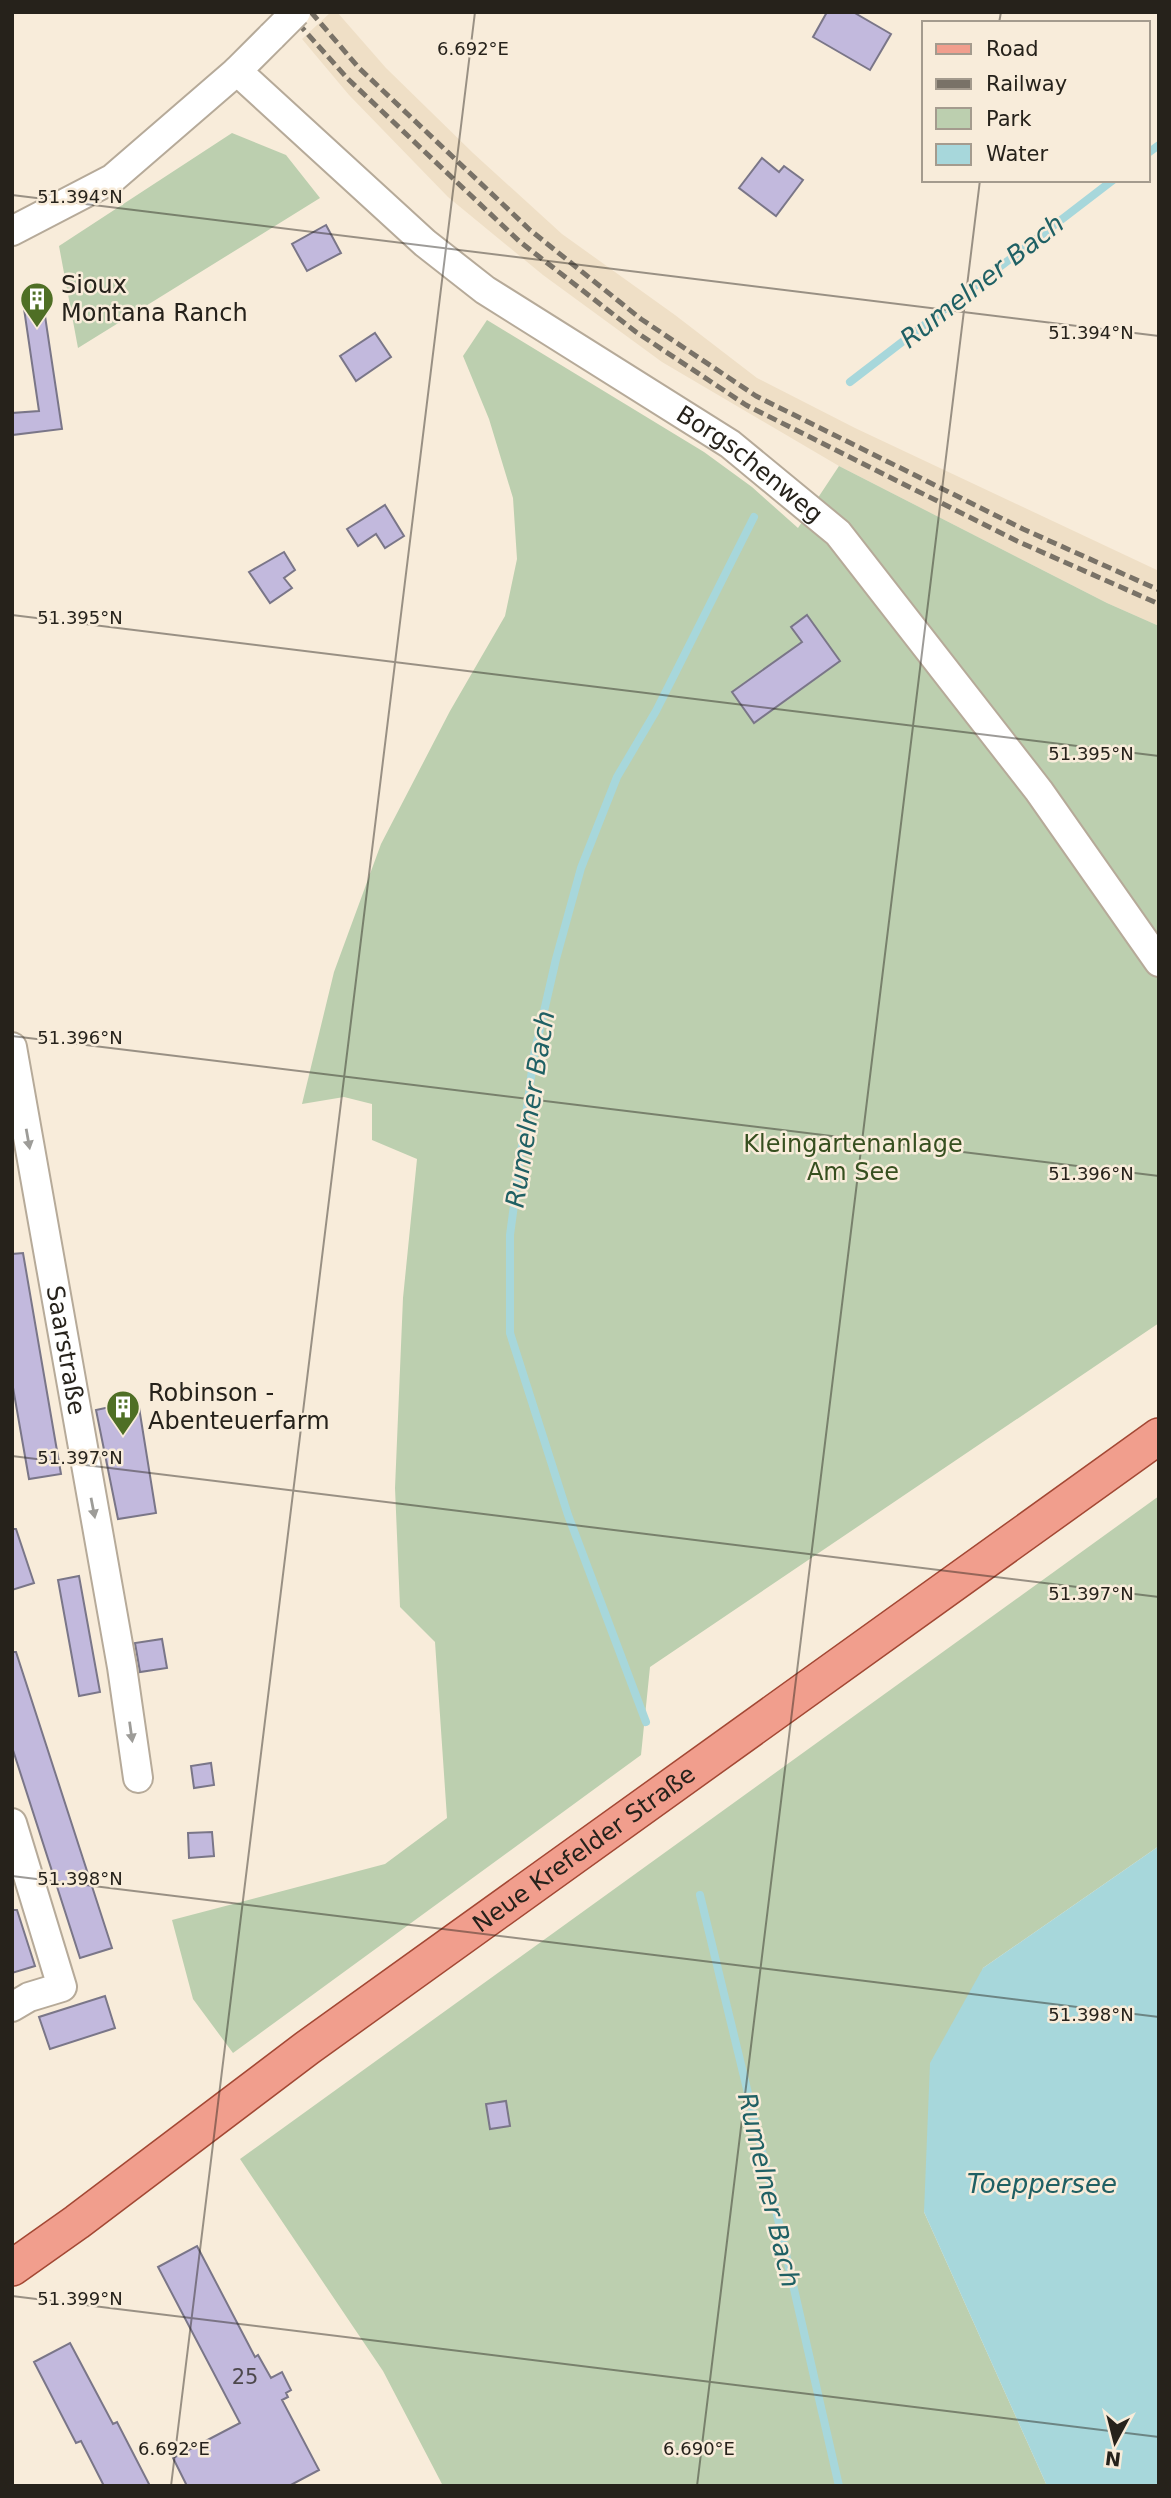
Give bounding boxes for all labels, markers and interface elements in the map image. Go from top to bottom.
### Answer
legend [922,21,1150,182]
text: Road [986,37,1039,61]
text: 6.692°E [437,38,509,59]
text: Railway [986,72,1067,96]
text: Park [986,107,1032,131]
text: Water [986,142,1048,166]
text: 51.394°N [37,186,123,207]
water label: Rumelner Bach [894,208,1070,354]
place label: Sioux Montana Ranch [61,271,248,327]
building icon: Sioux Montana Ranch [18,280,56,329]
text: 51.394°N [1048,322,1134,343]
street label: Borgschenweg [671,400,828,528]
text: 51.395°N [37,607,123,628]
text: 51.395°N [1048,743,1134,764]
water label: Rumelner Bach [500,1008,560,1210]
text: 51.396°N [37,1027,123,1048]
one-way arrow [23,1128,34,1150]
park label: Kleingartenanlage Am See [743,1130,963,1186]
text: 51.396°N [1048,1163,1134,1184]
street label: Saarstraße [41,1283,91,1417]
place label: Robinson - Abenteuerfarm [148,1379,330,1435]
building icon: Robinson - Abenteuerfarm [104,1388,142,1437]
text: 51.397°N [37,1447,123,1468]
one-way arrow [87,1497,98,1519]
text: 51.397°N [1048,1583,1134,1604]
one-way arrow [126,1721,137,1743]
street label: Neue Krefelder Straße [467,1760,700,1938]
text: 51.398°N [37,1868,123,1889]
text: 51.398°N [1048,2004,1134,2025]
water label: Rumelner Bach [732,2090,806,2290]
water label: Toeppersee [967,2169,1117,2199]
text: 51.399°N [37,2288,123,2309]
house number: 25 [232,2365,258,2389]
north arrow [1080,2407,1150,2477]
text: 6.692°E [138,2438,210,2459]
text: 6.690°E [663,2438,735,2459]
text: N [1104,2447,1122,2471]

